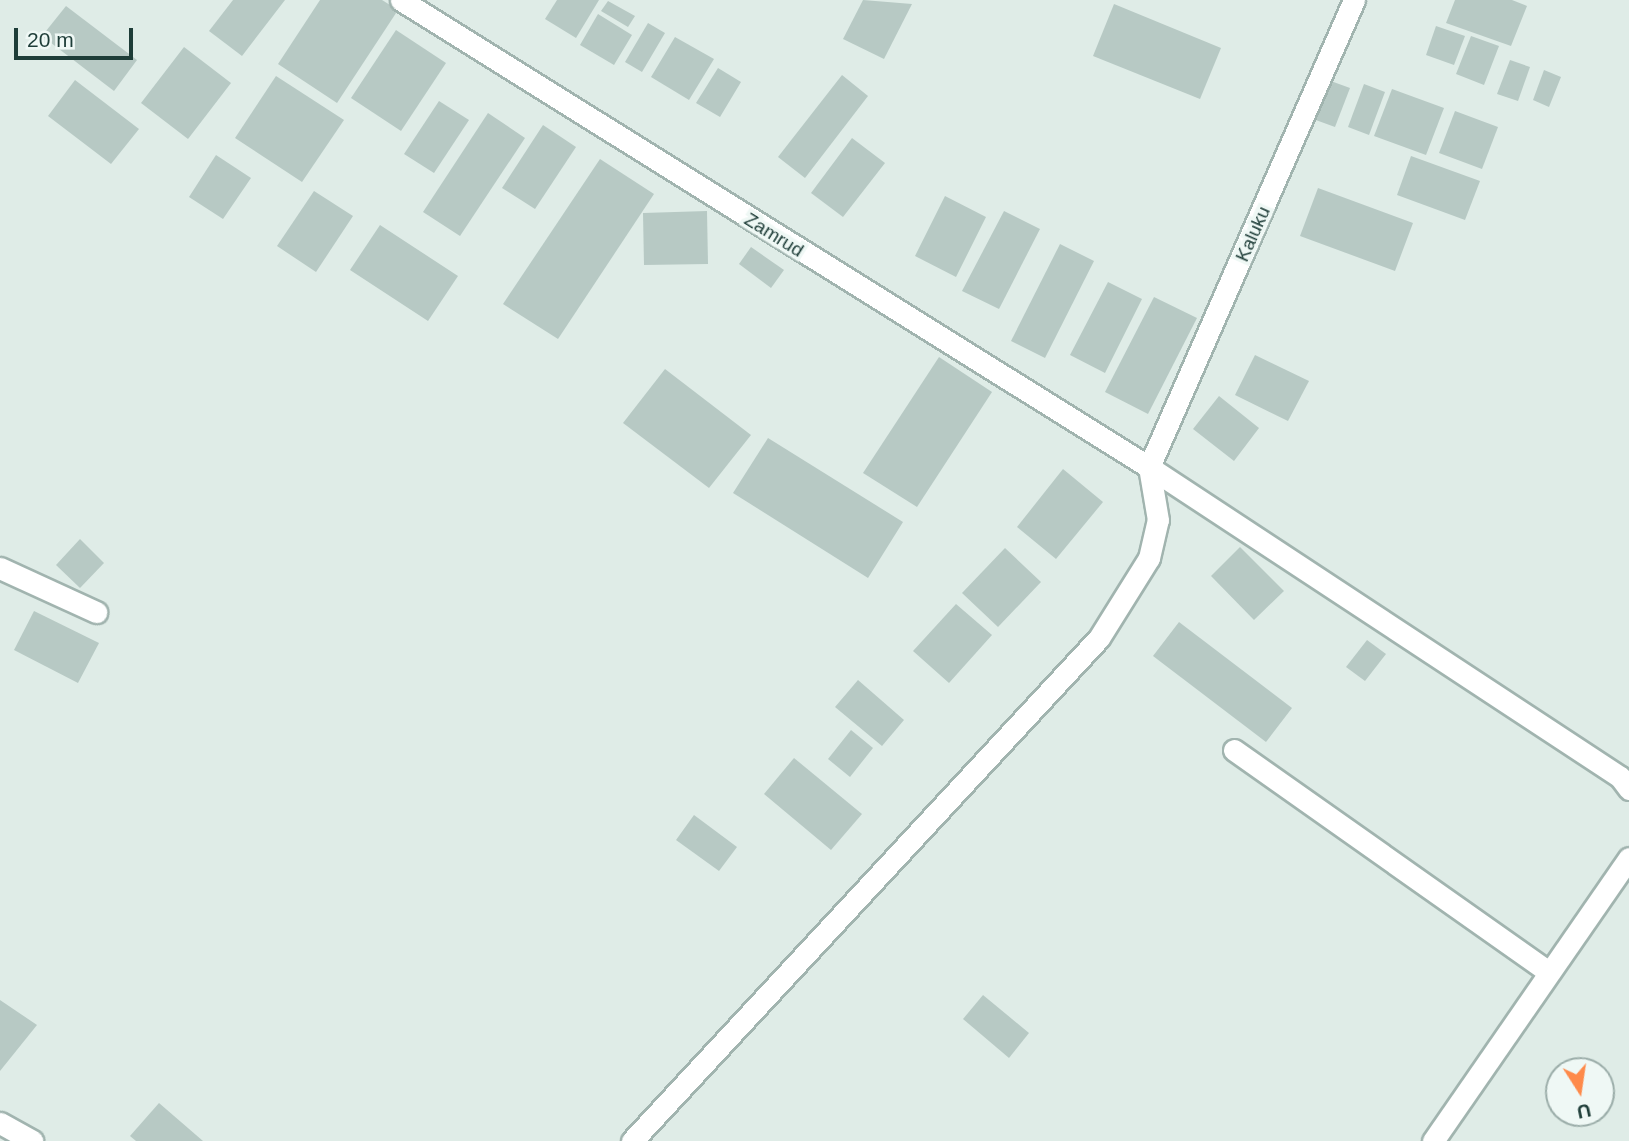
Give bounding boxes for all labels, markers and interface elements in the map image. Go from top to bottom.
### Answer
scale bar [18,14,136,58]
text: 20 m [27,28,74,51]
street label: Kaluku [1231,203,1275,265]
street label: Zamrud [740,208,808,262]
north arrow [1545,1057,1615,1127]
text: U [1575,1099,1593,1123]

